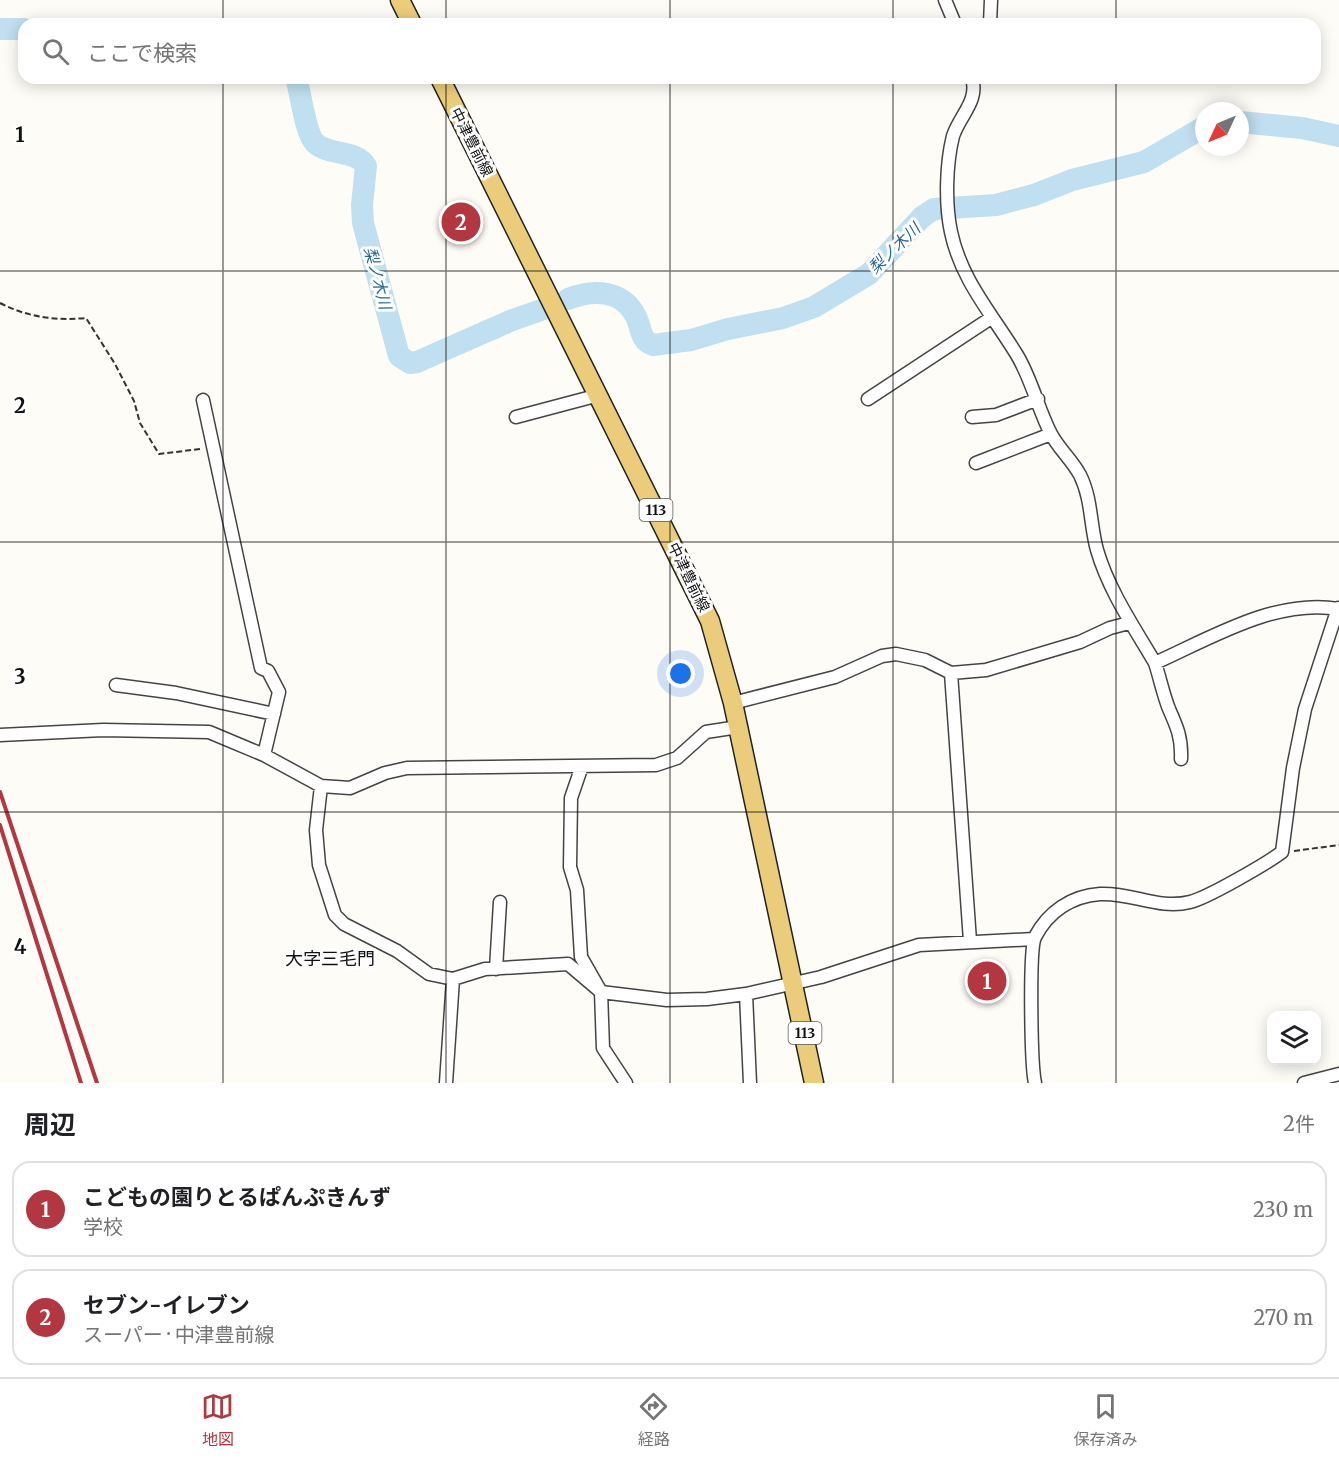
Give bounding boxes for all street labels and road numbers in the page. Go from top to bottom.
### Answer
street label: 中津豊前線 [447,104,497,180]
road number: 113 [640,499,672,521]
street label: 中津豊前線 [664,539,714,615]
road number: 113 [788,1022,822,1044]

